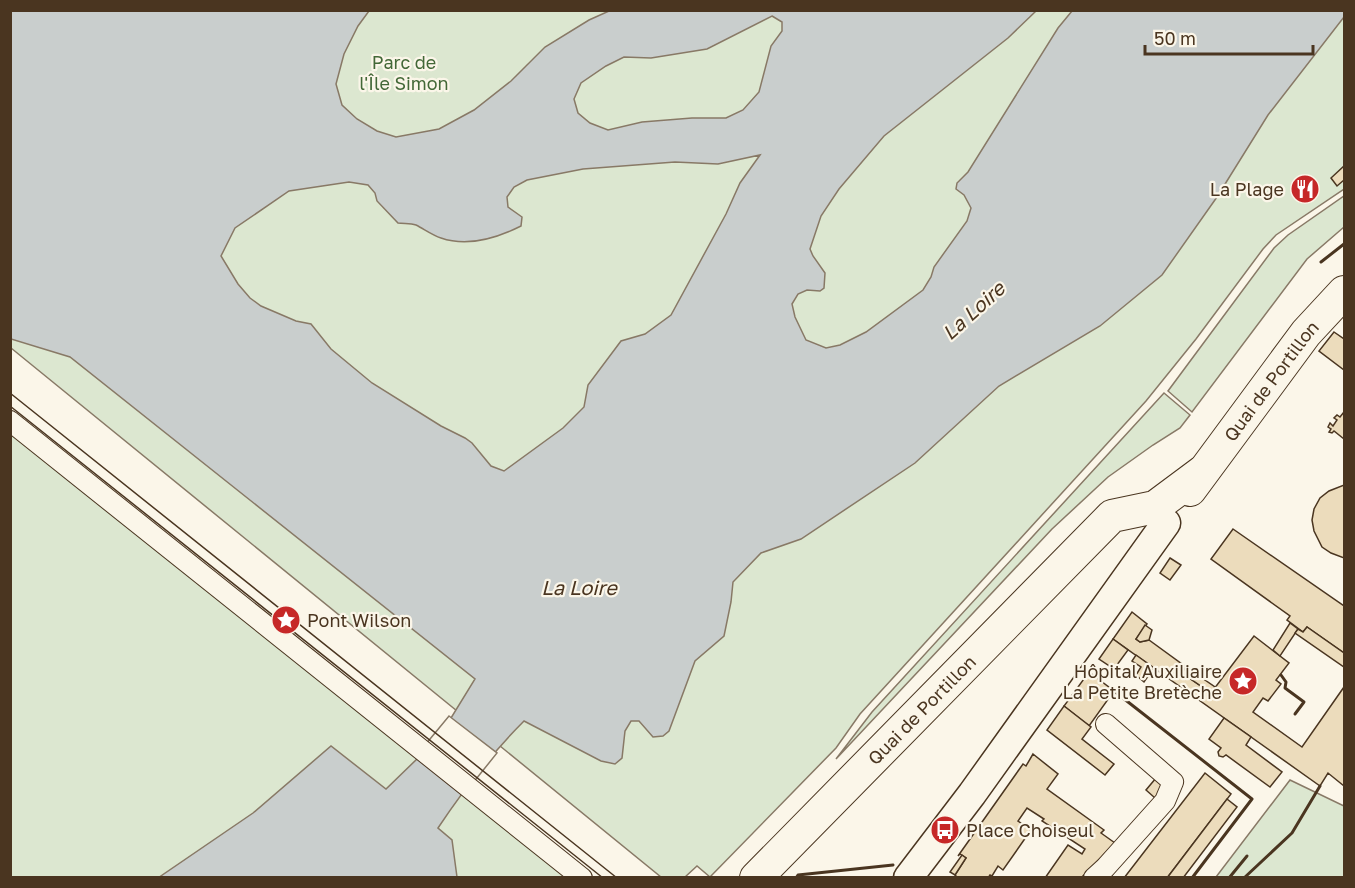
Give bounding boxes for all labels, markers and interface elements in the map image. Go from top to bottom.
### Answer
scale bar [1145,18,1313,56]
text: 50 m [1154,27,1196,49]
park label: Parc de l'Île Simon [359,51,449,94]
restaurant icon: La Plage [1289,173,1321,205]
place label: La Plage [1210,178,1284,200]
water label: La Loire [937,275,1010,344]
street label: Quai de Portillon [1219,316,1323,445]
water label: La Loire [541,575,618,599]
place icon: Pont Wilson [270,604,302,636]
place label: Pont Wilson [307,609,411,631]
street label: Quai de Portillon [863,650,980,769]
place label: Hôpital Auxiliaire La Petite Bretèche [1062,660,1222,703]
place icon: Hôpital Auxiliaire La Petite Bretèche [1227,665,1259,697]
bus stop icon: Place Choiseul [929,814,961,846]
place label: Place Choiseul [966,819,1094,841]

